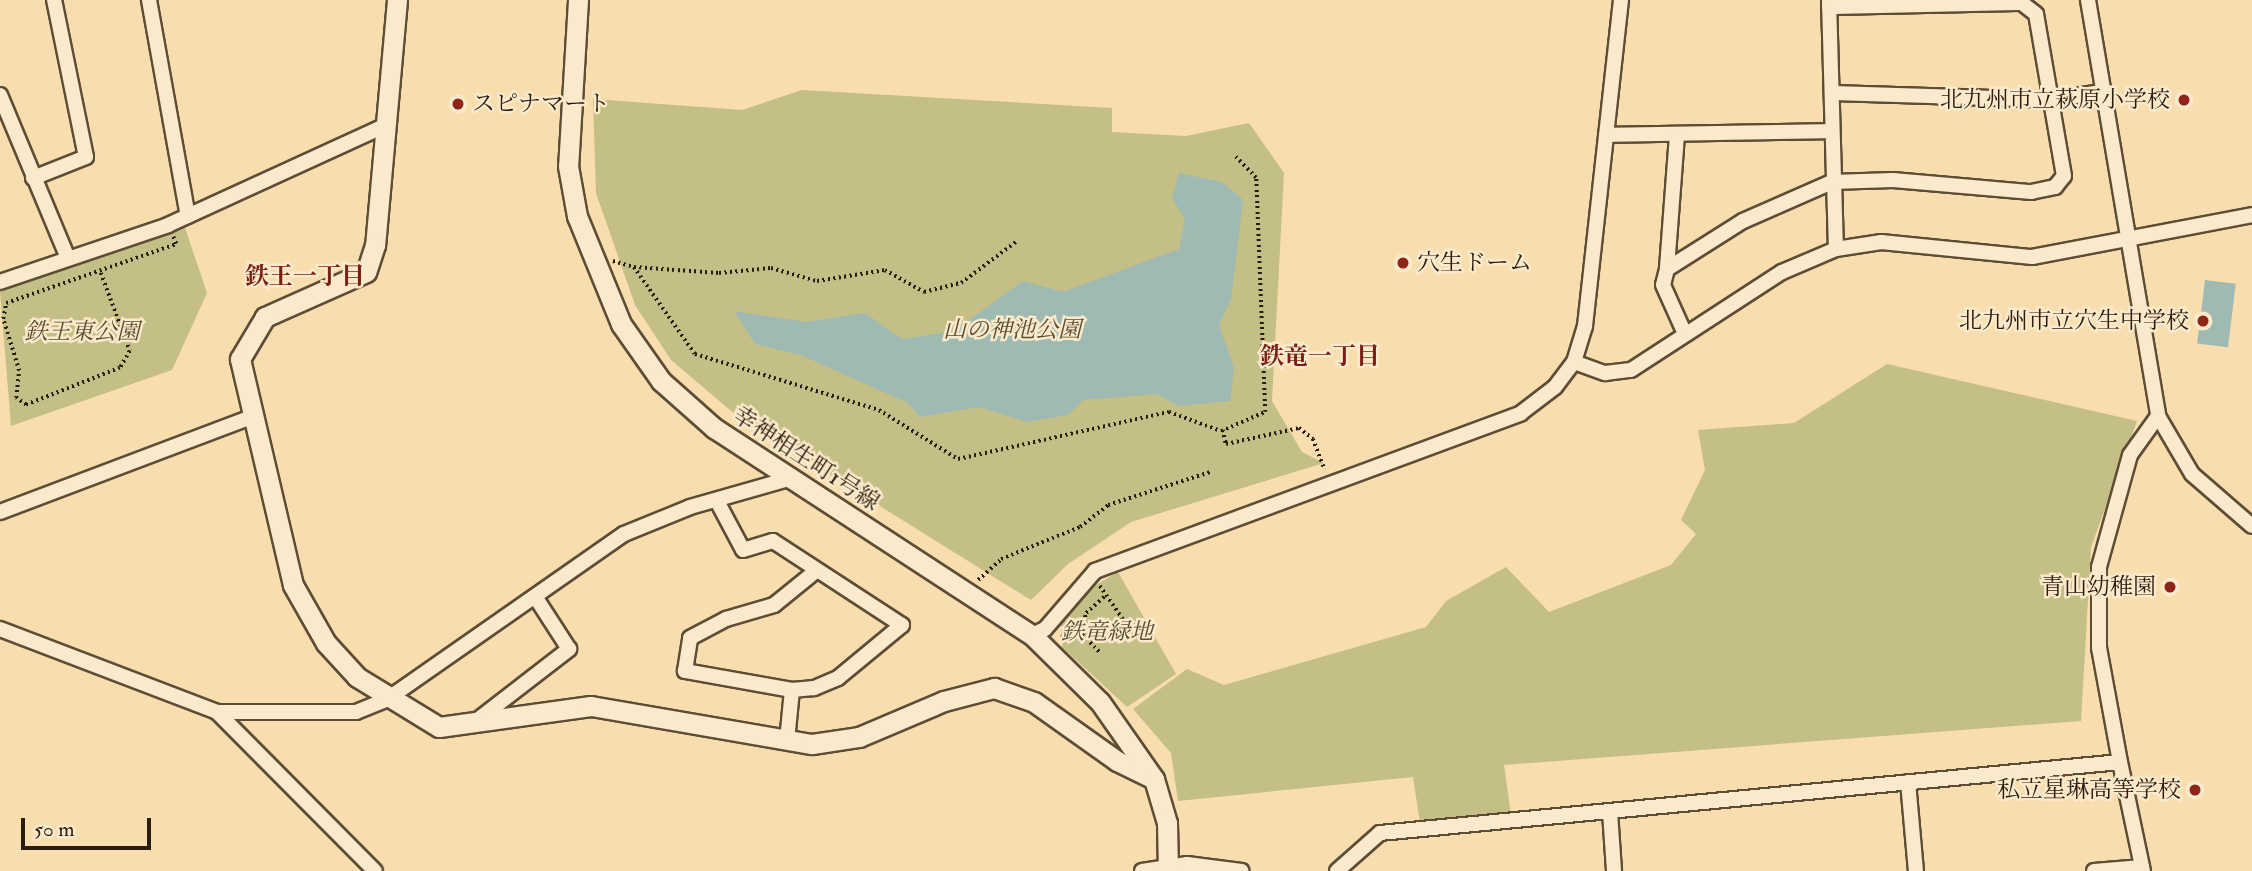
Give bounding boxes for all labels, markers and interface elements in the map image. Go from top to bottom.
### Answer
place label: 北九州市立萩原小学校 [1940,86,2170,114]
place label: スピナマート [472,90,610,118]
marker: 北九州市立萩原小学校 [2176,92,2192,108]
marker: スピナマート [450,96,466,112]
place label: 穴生ドーム [1417,249,1532,277]
marker: 穴生ドーム [1395,255,1411,271]
district label: 鉄王一丁目 [245,263,365,291]
place label: 北九州市立穴生中学校 [1959,307,2189,335]
marker: 北九州市立穴生中学校 [2195,313,2211,329]
park label: 山の神池公園 [943,316,1081,344]
park label: 鉄王東公園 [25,318,139,346]
district label: 鉄竜一丁目 [1260,343,1380,371]
street label: 幸神相生町1号線 [728,401,884,517]
place label: 青山幼稚園 [2041,573,2156,601]
marker: 青山幼稚園 [2162,579,2178,595]
park label: 鉄竜緑地 [1061,618,1153,646]
place label: 私立星琳高等学校 [1997,776,2181,804]
marker: 私立星琳高等学校 [2187,782,2203,798]
scale bar [24,804,154,848]
text: 50 m [34,816,75,843]

